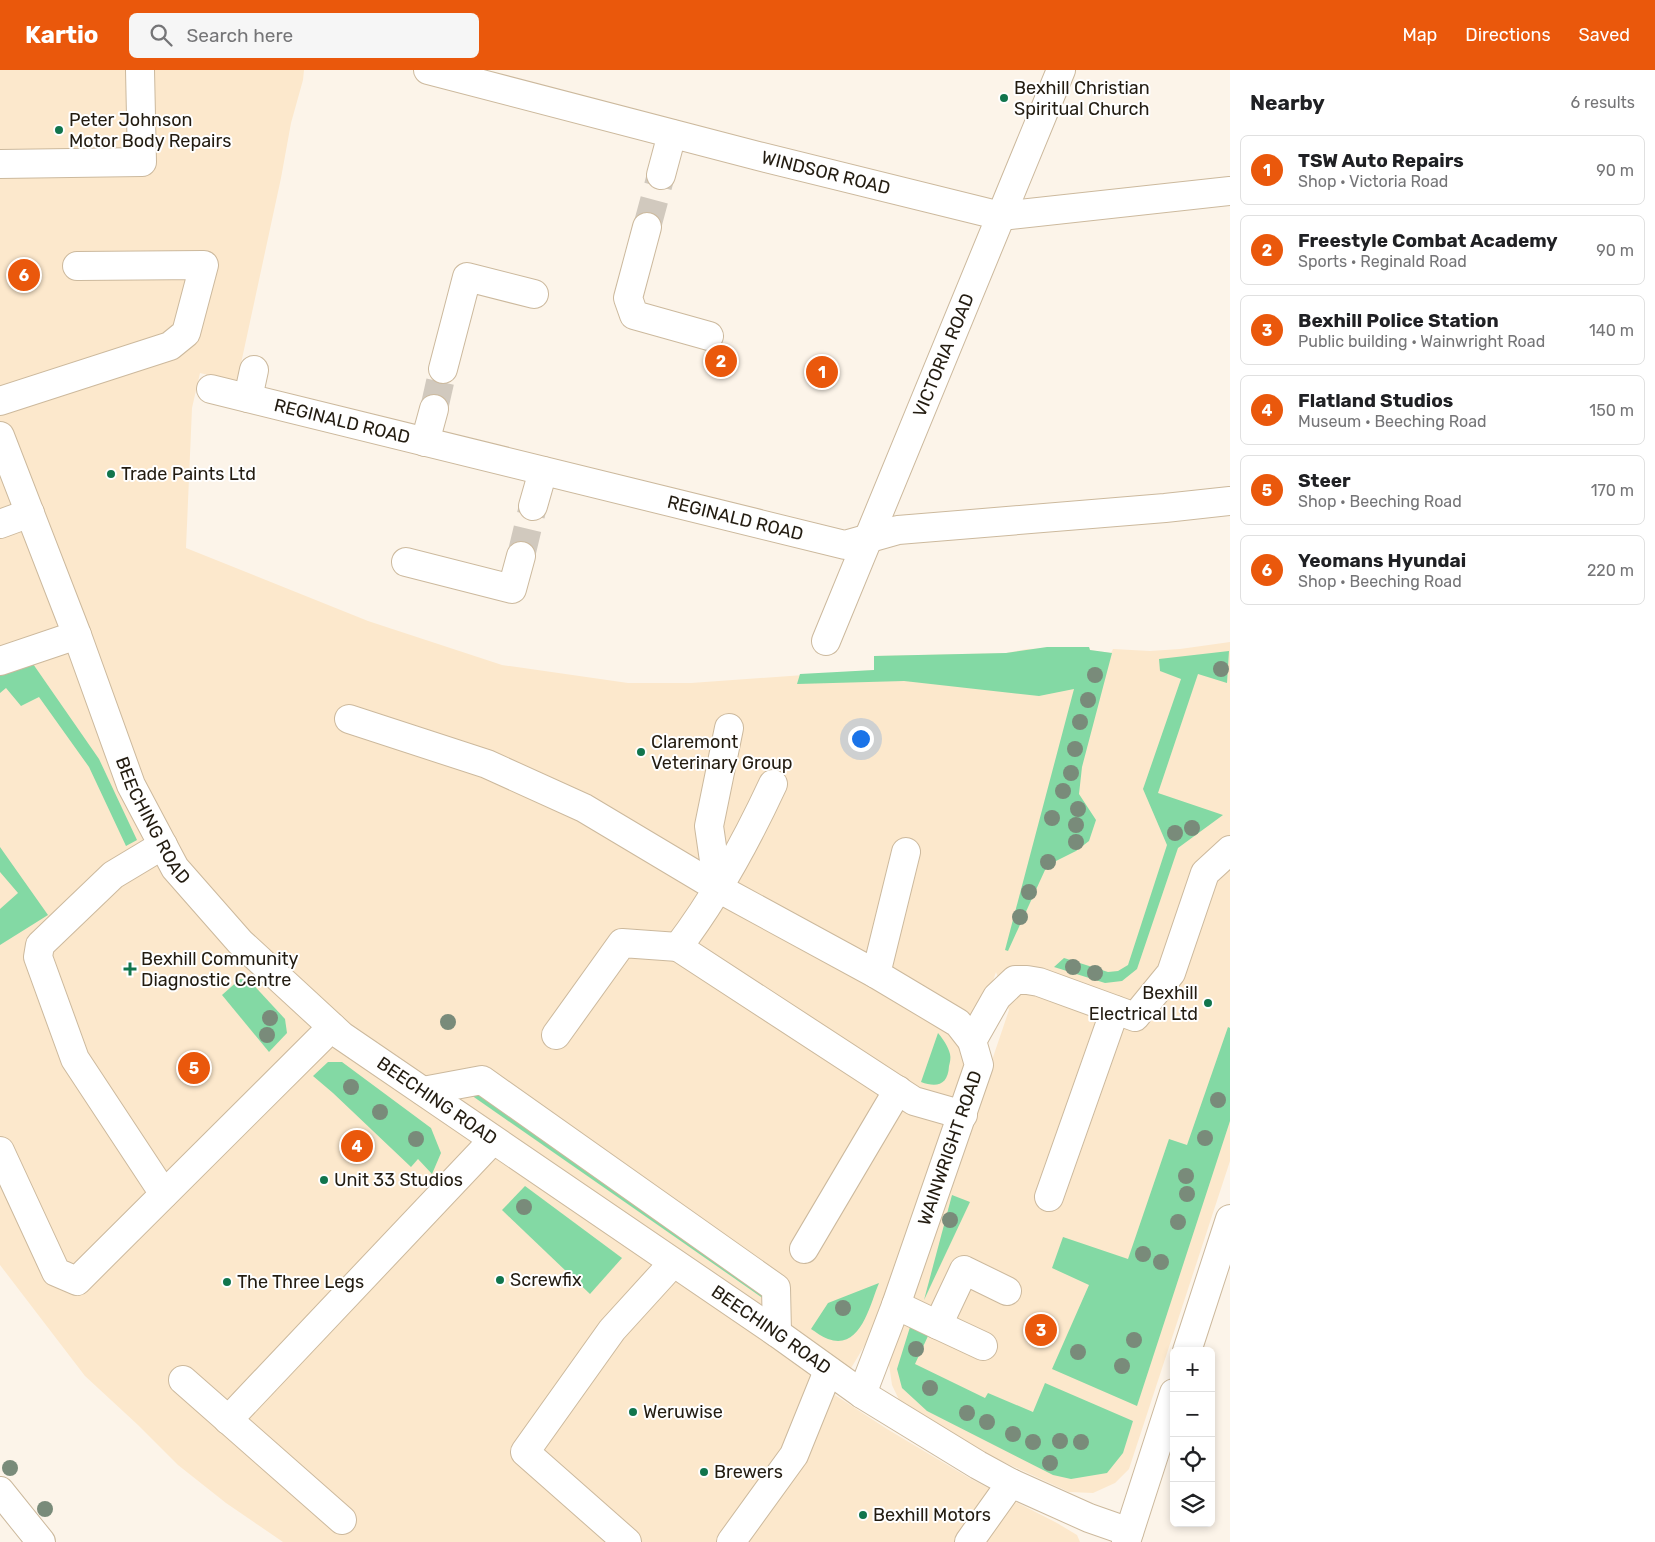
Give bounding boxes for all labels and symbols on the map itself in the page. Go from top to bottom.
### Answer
place label: Bexhill Christian Spiritual Church [1014,77,1150,120]
marker: Bexhill Christian Spiritual Church [998,92,1010,104]
place label: Peter Johnson Motor Body Repairs [69,109,231,152]
marker: Peter Johnson Motor Body Repairs [53,124,65,136]
street label: WINDSOR ROAD [759,146,893,199]
pin: 6 [8,256,40,294]
street label: VICTORIA ROAD [908,290,979,420]
pin: 2 [705,342,737,380]
pin: 1 [806,353,838,391]
street label: REGINALD ROAD [272,394,412,449]
place label: Trade Paints Ltd [121,463,256,485]
marker: Trade Paints Ltd [105,468,117,480]
street label: REGINALD ROAD [665,491,806,545]
your location [848,726,874,752]
place label: Claremont Veterinary Group [651,731,793,774]
marker: Claremont Veterinary Group [635,746,647,758]
street label: BEECHING ROAD [111,754,195,889]
place label: Bexhill Community Diagnostic Centre [141,948,299,991]
marker: Bexhill Community Diagnostic Centre [123,962,137,976]
place label: Bexhill Electrical Ltd [1089,982,1198,1025]
marker: Bexhill Electrical Ltd [1202,997,1214,1009]
pin: 5 [178,1049,210,1087]
street label: BEECHING ROAD [373,1052,501,1150]
street label: WAINWRIGHT ROAD [913,1068,987,1228]
pin: 4 [341,1127,373,1165]
place label: Unit 33 Studios [334,1169,463,1191]
marker: Unit 33 Studios [318,1174,330,1186]
place label: Screwfix [510,1269,582,1291]
place label: The Three Legs [237,1271,364,1293]
marker: Screwfix [494,1274,506,1286]
marker: The Three Legs [221,1276,233,1288]
street label: BEECHING ROAD [707,1280,835,1379]
pin: 3 [1025,1311,1057,1349]
place label: Weruwise [643,1401,723,1423]
marker: Weruwise [627,1406,639,1418]
place label: Brewers [714,1461,783,1483]
marker: Brewers [698,1466,710,1478]
place label: Bexhill Motors [873,1504,991,1526]
marker: Bexhill Motors [857,1509,869,1521]

